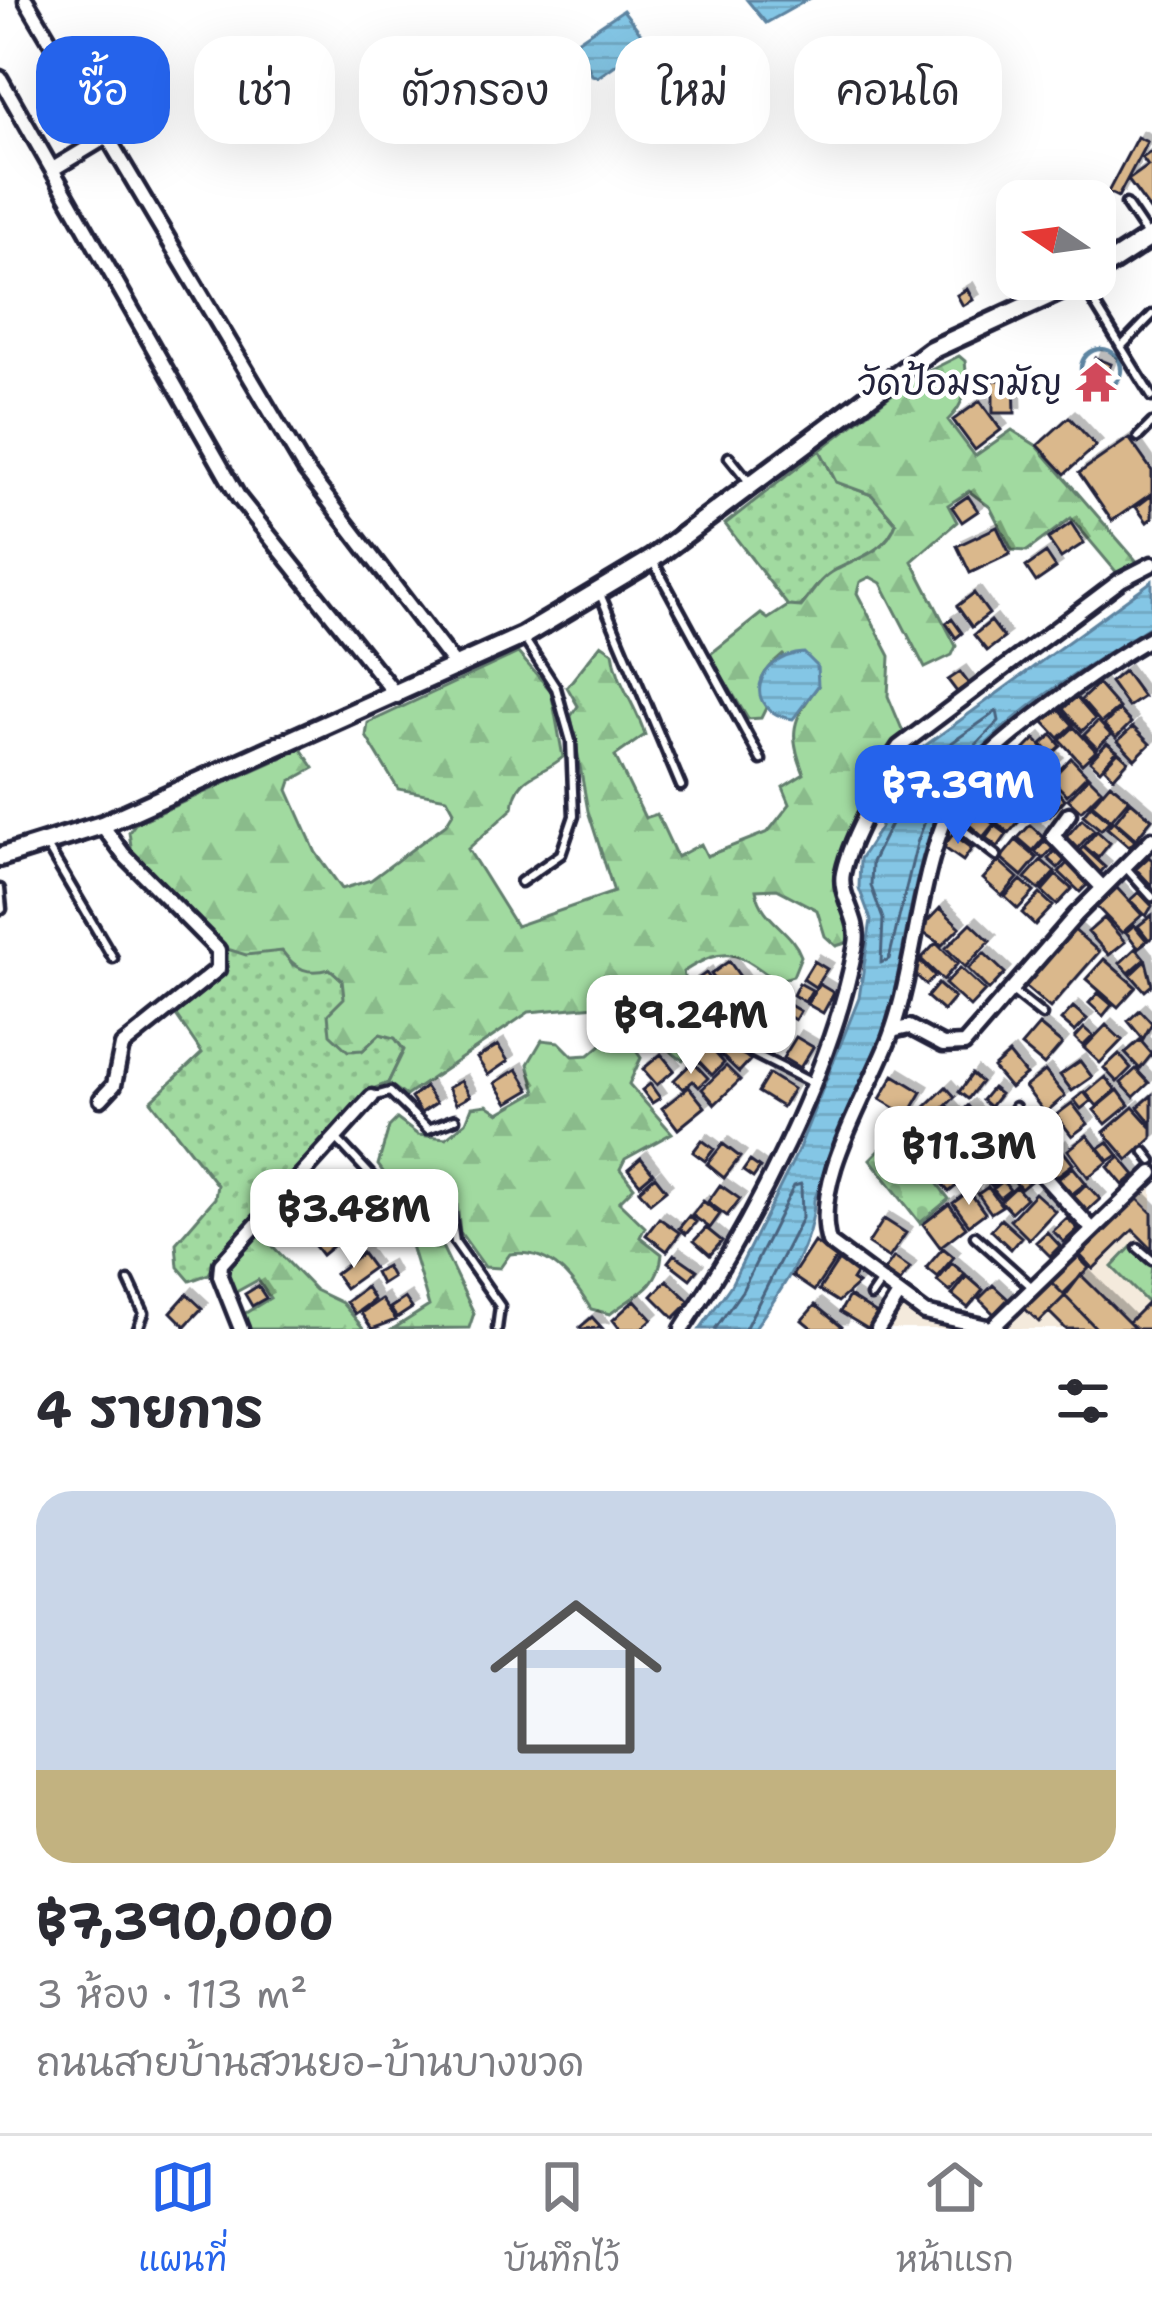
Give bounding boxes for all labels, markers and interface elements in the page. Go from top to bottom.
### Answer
chip: ซื้อ [36,36,170,144]
chip: เช่า [194,36,335,144]
chip: ตัวกรอง [359,36,591,144]
chip: ใหม่ [615,36,770,144]
chip: คอนโด [794,36,1002,144]
north arrow [996,180,1116,300]
map controls [996,180,1116,300]
place label: วัดป้อมรามัญ [858,358,1062,407]
temple icon: วัดป้อมรามัญ [1073,359,1119,405]
pin: ฿7.39M [860,745,1056,847]
text: ฿7.39M [882,758,1034,810]
pin: ฿9.24M [593,975,789,1077]
text: ฿9.24M [614,988,768,1040]
pin: ฿11.3M [871,1106,1067,1208]
text: ฿11.3M [901,1119,1037,1171]
pin: ฿3.48M [256,1169,452,1271]
text: ฿3.48M [277,1182,431,1234]
icon: filters [1050,1368,1116,1434]
text: 4 รายการ [36,1375,263,1443]
icon: home [468,1569,684,1785]
text: ฿7,390,000 [36,1887,334,1955]
text: 3 ห้อง · 113 m² [36,1968,308,2020]
text: ถนนสายบ้านสวนยอ-บ้านบางขวด [36,2036,584,2088]
tab: แผนที่ [138,2154,227,2284]
tab: บันทึกไว้ [504,2154,620,2284]
tab: หน้าแรก [896,2154,1014,2284]

